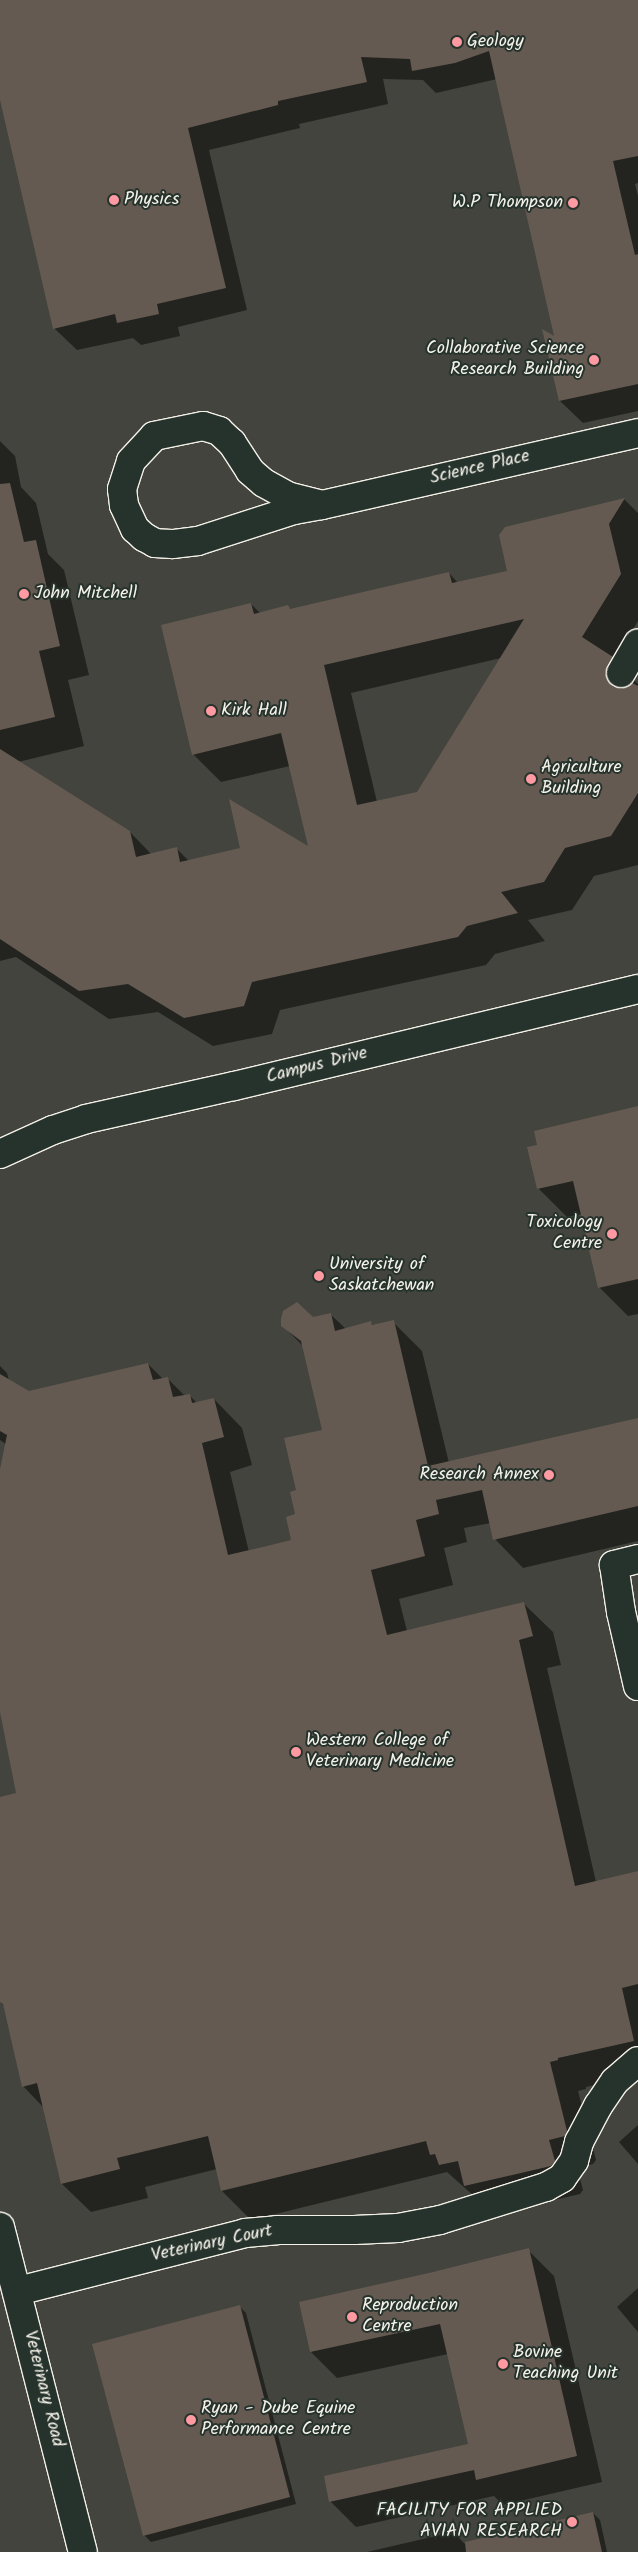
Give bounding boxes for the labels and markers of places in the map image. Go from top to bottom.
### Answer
place label: Geology [467,31,524,53]
marker: Geology [451,36,463,48]
place label: Physics [124,189,179,211]
place label: W.P Thompson [452,192,563,214]
marker: Physics [108,194,120,206]
marker: W.P Thompson [567,197,579,209]
place label: Collaborative Science Research Building [426,339,584,382]
marker: Collaborative Science Research Building [588,354,600,366]
place label: John Mitchell [34,583,137,605]
marker: John Mitchell [18,588,30,600]
place label: Kirk Hall [221,700,287,722]
marker: Kirk Hall [205,705,217,717]
place label: Agriculture Building [541,758,621,801]
marker: Agriculture Building [525,773,537,785]
place label: Toxicology Centre [527,1213,602,1256]
marker: Toxicology Centre [606,1228,618,1240]
place label: University of Saskatchewan [329,1255,434,1298]
marker: University of Saskatchewan [313,1270,325,1282]
place label: Research Annex [419,1464,539,1486]
marker: Research Annex [543,1469,555,1481]
place label: Western College of Veterinary Medicine [306,1731,454,1774]
marker: Western College of Veterinary Medicine [290,1746,302,1758]
place label: Reproduction Centre [362,2296,458,2338]
marker: Reproduction Centre [346,2311,358,2323]
place label: Bovine Teaching Unit [513,2343,618,2386]
marker: Bovine Teaching Unit [497,2358,509,2370]
place label: Ryan - Dube Equine Performance Centre [201,2399,355,2442]
marker: Ryan - Dube Equine Performance Centre [185,2414,197,2426]
place label: FACILITY FOR APPLIED AVIAN RESEARCH [376,2501,562,2544]
marker: FACILITY FOR APPLIED AVIAN RESEARCH [566,2516,578,2528]

